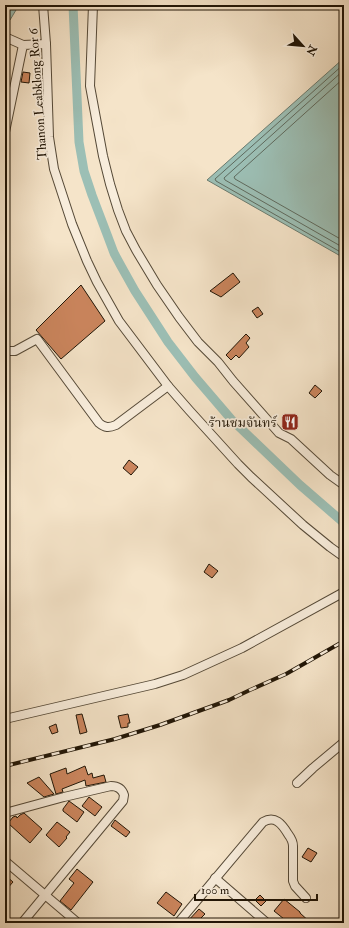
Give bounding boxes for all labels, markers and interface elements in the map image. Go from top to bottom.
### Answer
street label: Thanon Leabklong Ror 6 [25,26,51,160]
north arrow [283,26,323,66]
text: N [303,42,320,59]
restaurant icon: ร้านชมจันทร์ [280,412,300,432]
place label: ร้านชมจันทร์ [209,415,278,431]
scale bar [195,876,317,902]
text: 100 m [201,883,230,898]

